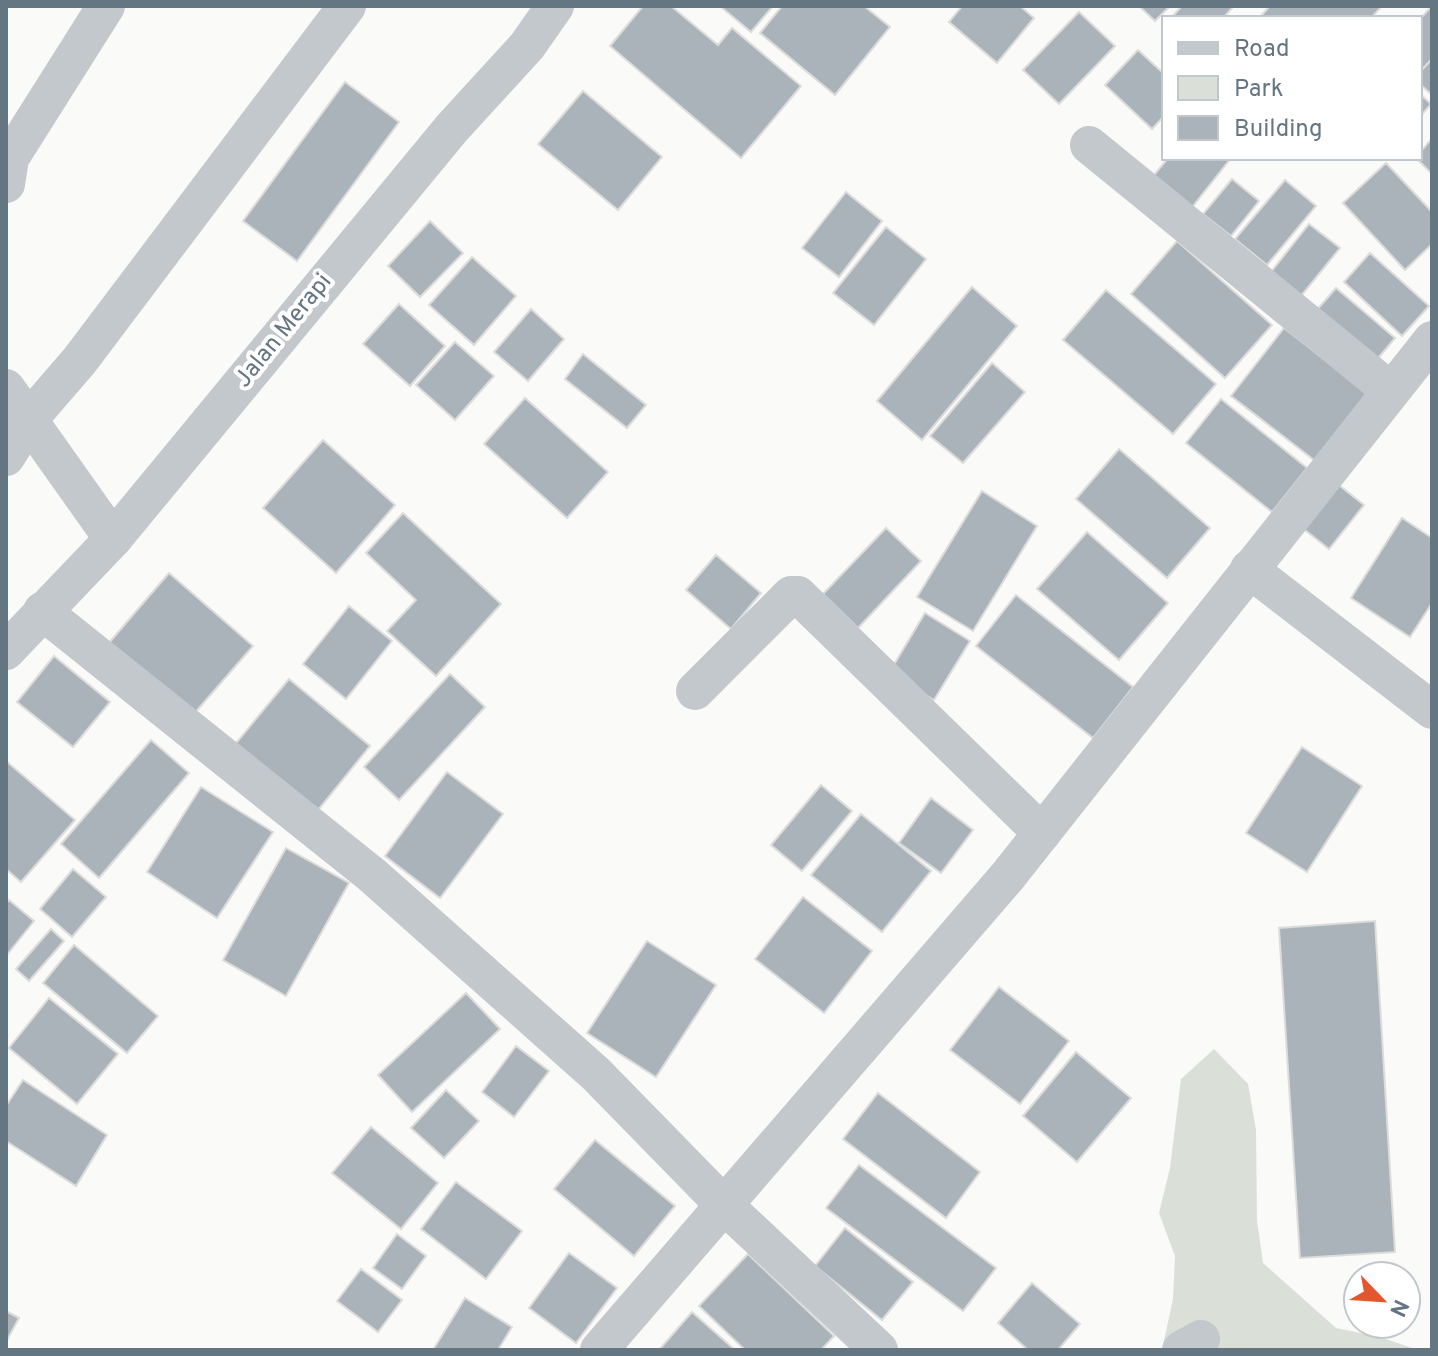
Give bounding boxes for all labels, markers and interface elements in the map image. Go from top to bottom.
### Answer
legend [1162,16,1422,160]
text: Road [1234,35,1290,65]
text: Park [1234,75,1284,105]
text: Building [1234,115,1323,145]
street label: Jalan Merapi [229,268,339,394]
north arrow [1342,1260,1422,1340]
text: N [1382,1295,1413,1320]

